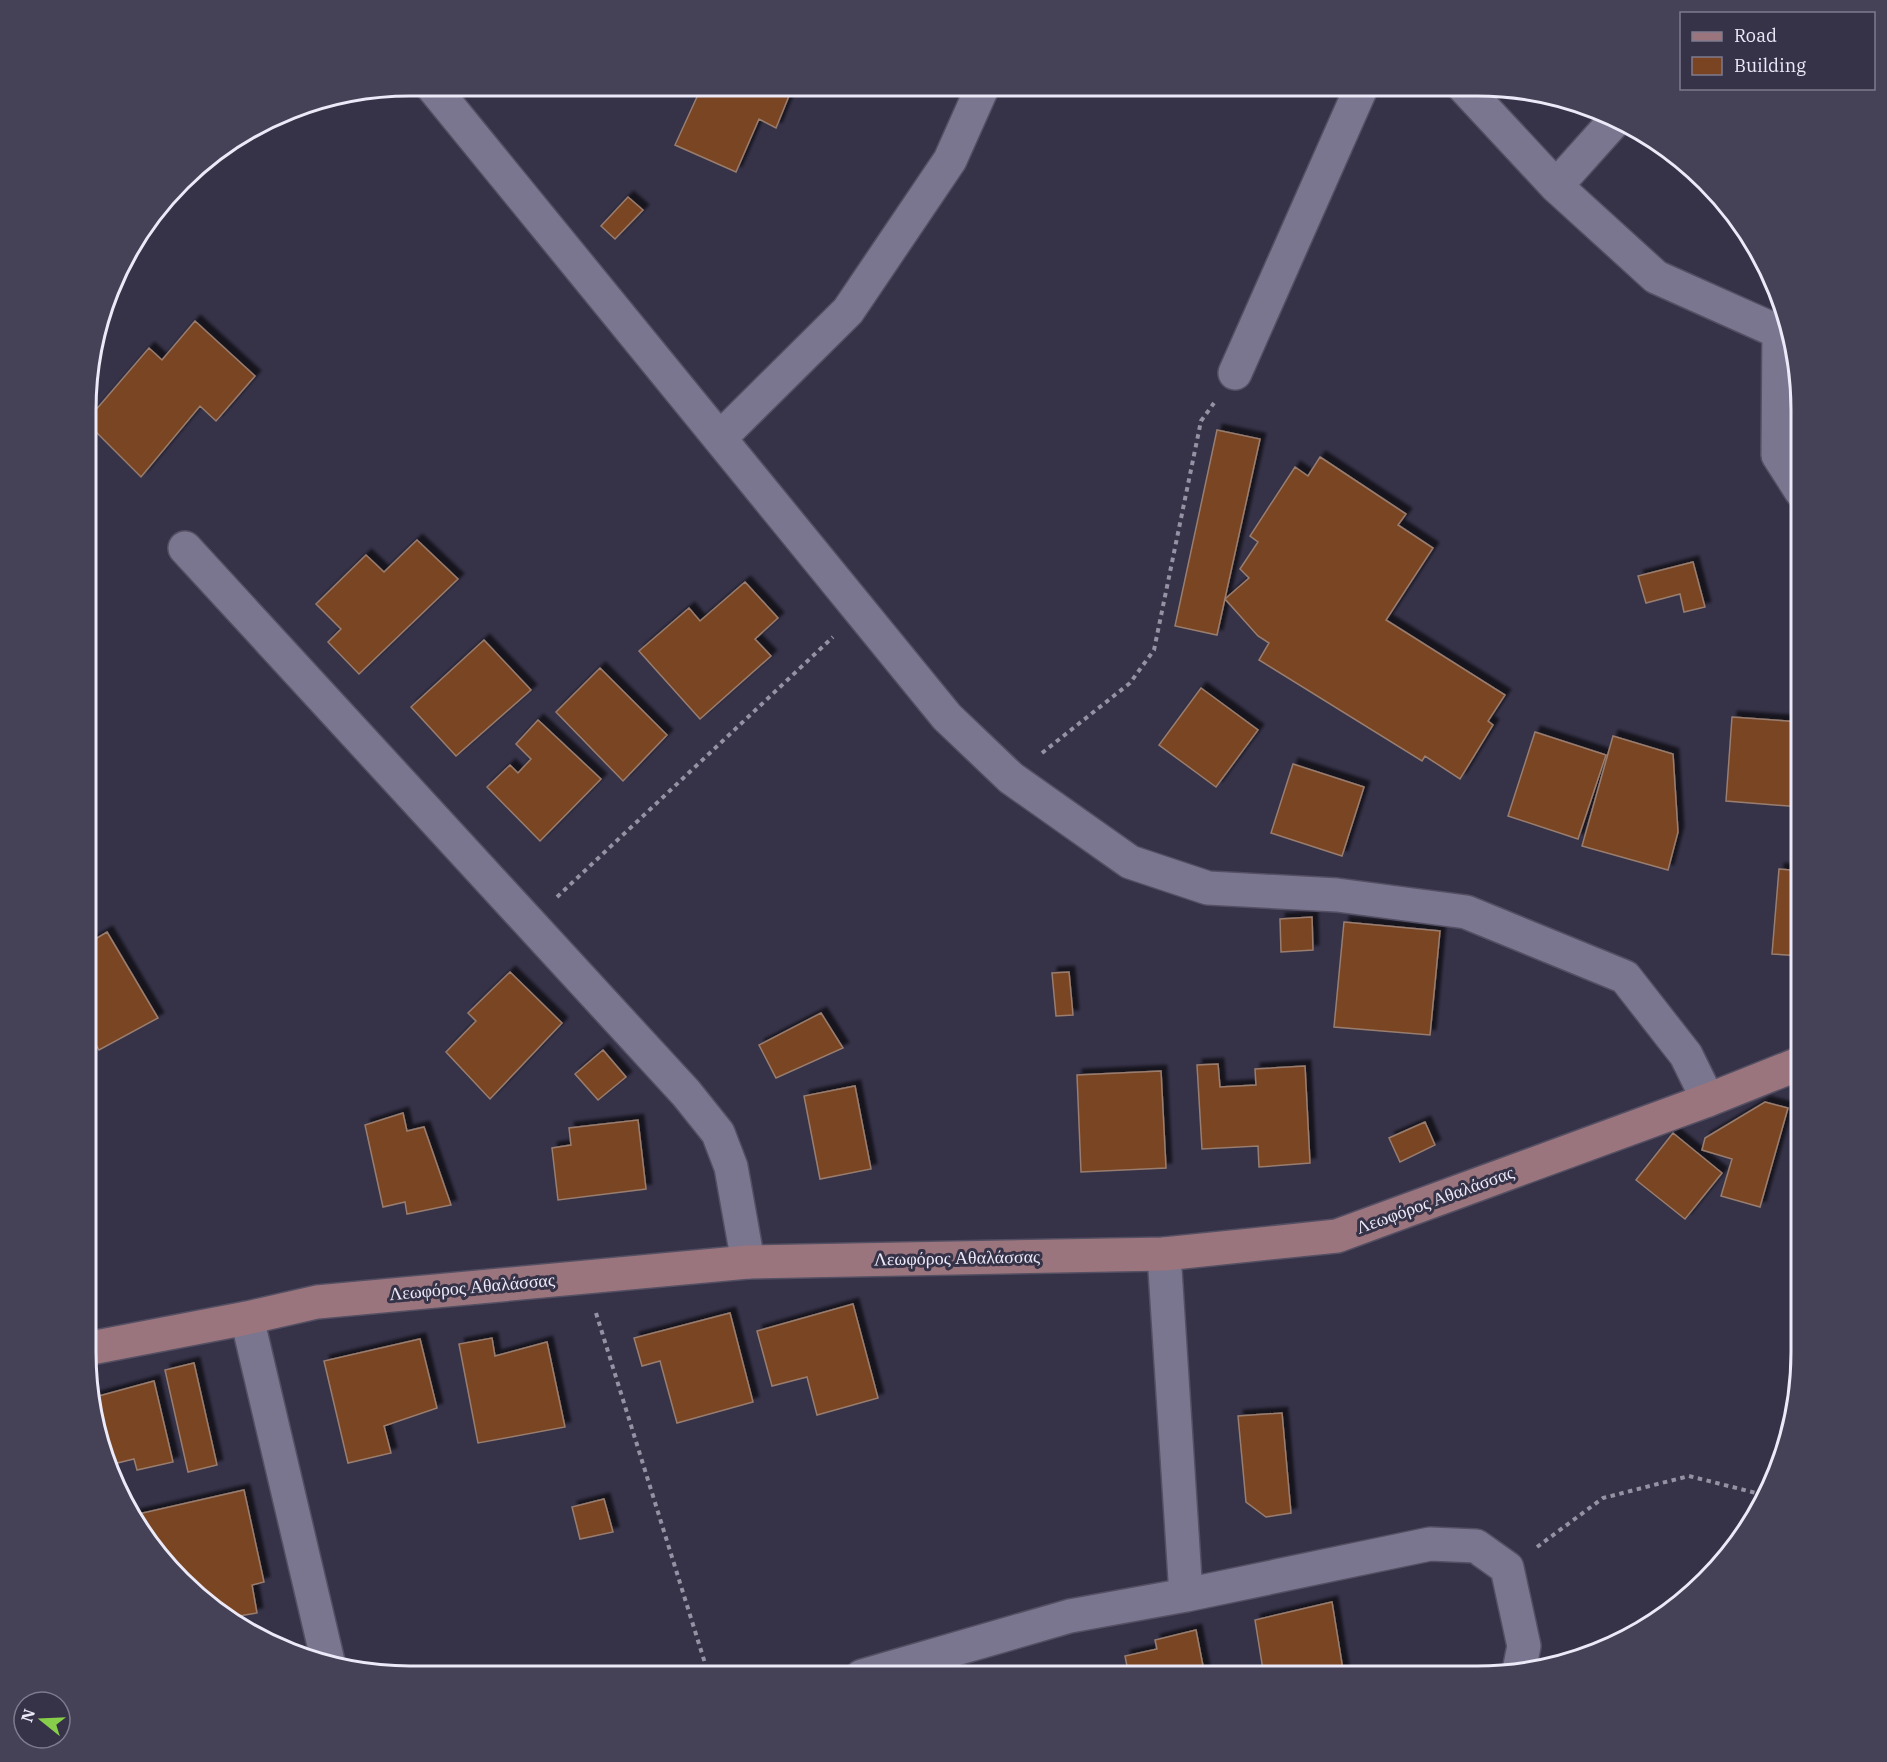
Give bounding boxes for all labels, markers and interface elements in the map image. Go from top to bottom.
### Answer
legend [1680,12,1875,90]
text: Road [1734,24,1777,47]
text: Building [1734,54,1806,77]
street label: Λεωφόρος Αθαλάσσας [1353,1160,1517,1239]
street label: Λεωφόρος Αθαλάσσας [874,1245,1040,1270]
street label: Λεωφόρος Αθαλάσσας [388,1268,556,1305]
north arrow [12,1690,72,1750]
text: N [16,1706,39,1724]

